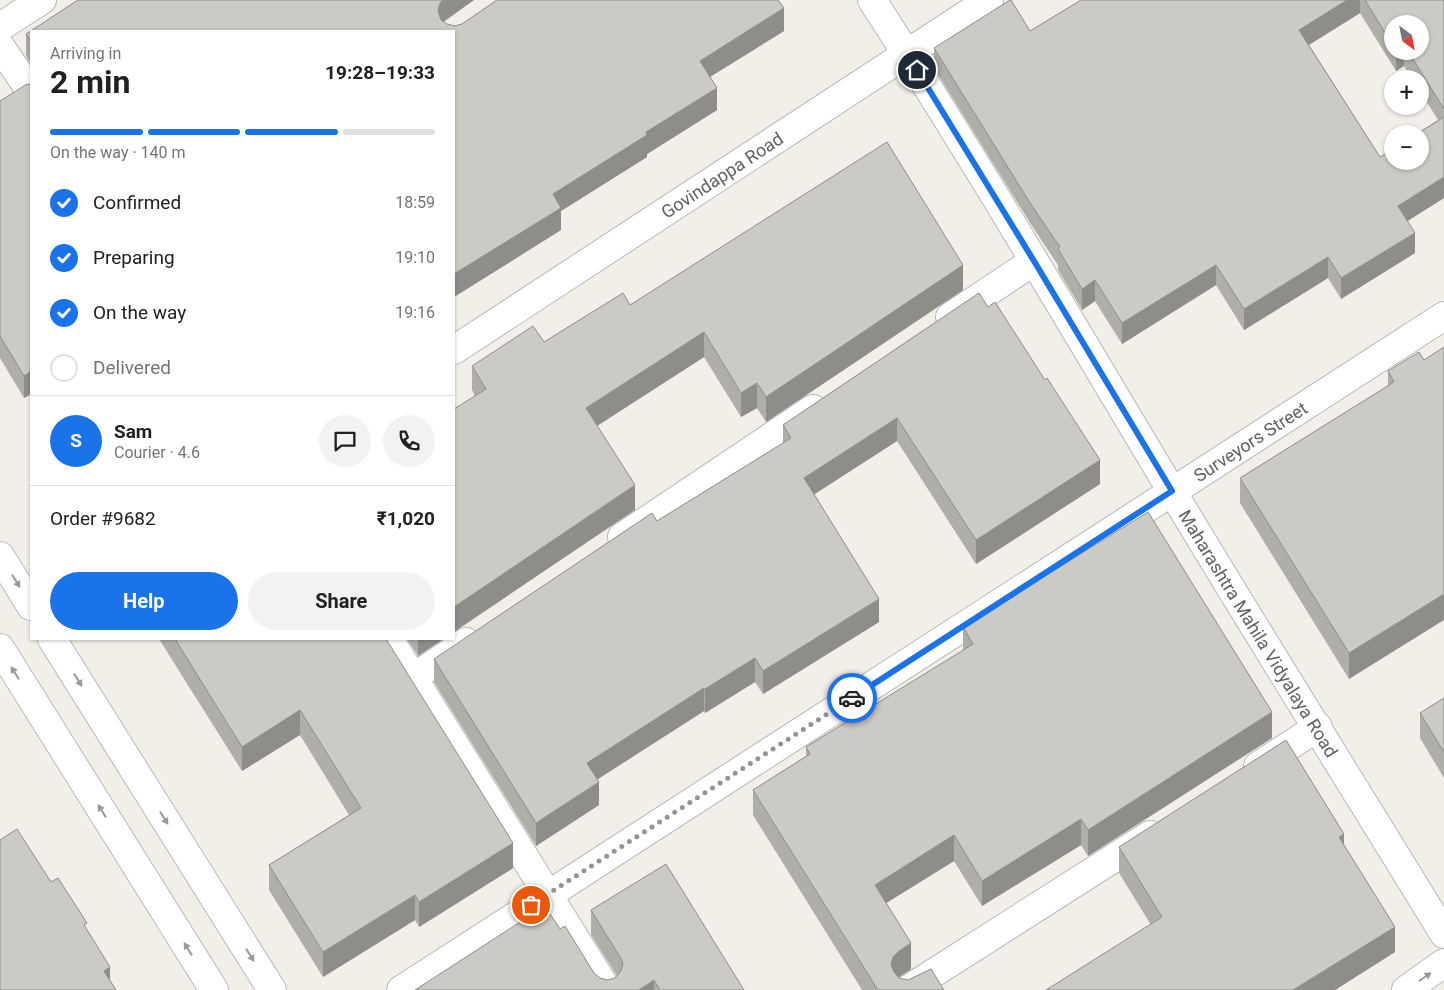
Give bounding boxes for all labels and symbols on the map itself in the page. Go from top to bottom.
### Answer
north arrow [1384,15,1429,60]
pin [896,49,938,91]
street label: Govindappa Road [657,127,787,222]
street label: Surveyors Street [1189,397,1311,486]
street label: Maharashtra Mahila Vidyalaya Road [1175,506,1343,761]
one-way arrow [11,574,20,587]
one-way arrow [11,666,20,680]
one-way arrow [73,673,82,687]
courier [827,673,877,723]
one-way arrow [97,804,106,817]
one-way arrow [159,811,169,824]
pin [510,884,552,926]
one-way arrow [183,942,192,955]
one-way arrow [246,949,255,962]
one-way arrow [1418,972,1432,982]

